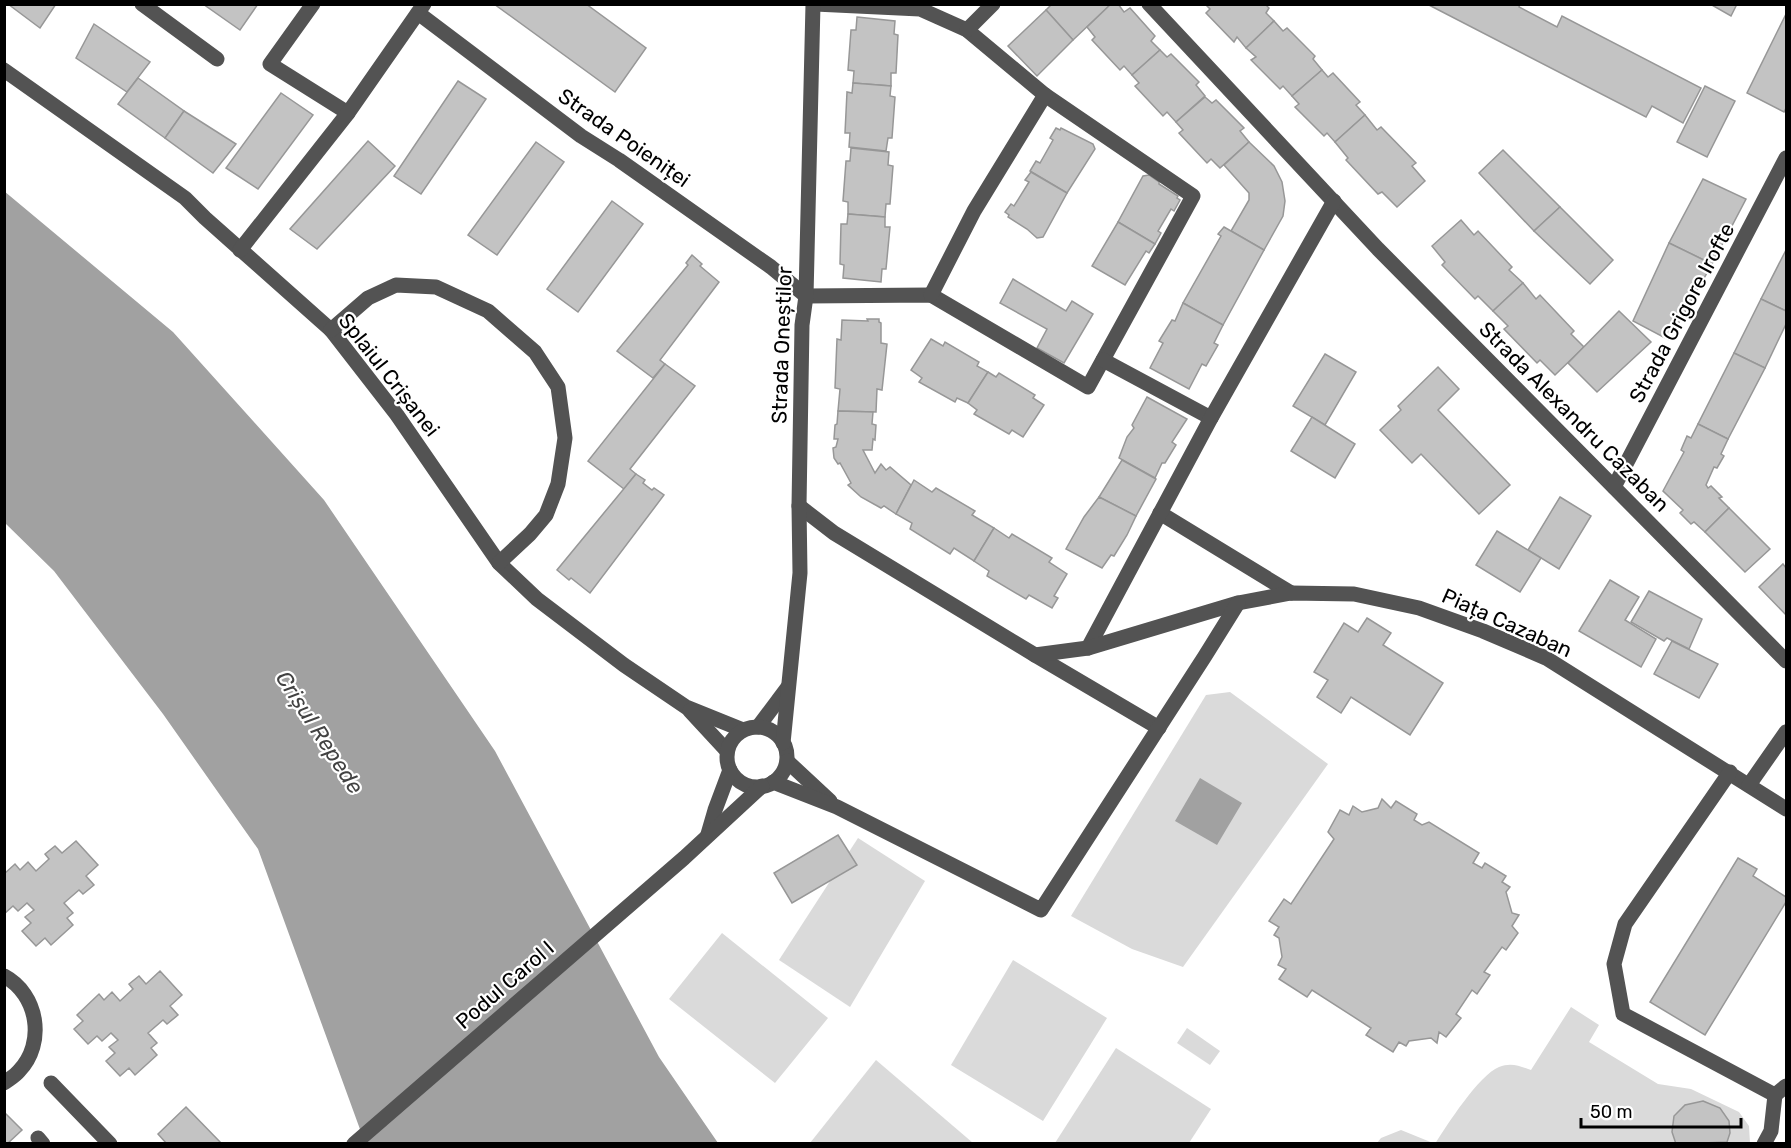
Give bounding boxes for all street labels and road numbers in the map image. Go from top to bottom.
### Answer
street label: Strada Poieniței [554,83,695,192]
street label: Strada Grigore Irofte [1624,219,1740,407]
street label: Strada Oneștilor [766,266,797,424]
street label: Splaiul Crișanei [334,308,445,441]
street label: Strada Alexandru Cazaban [1474,316,1675,517]
street label: Piața Cazaban [1438,583,1576,662]
street label: Podul Carol I [450,935,559,1034]

